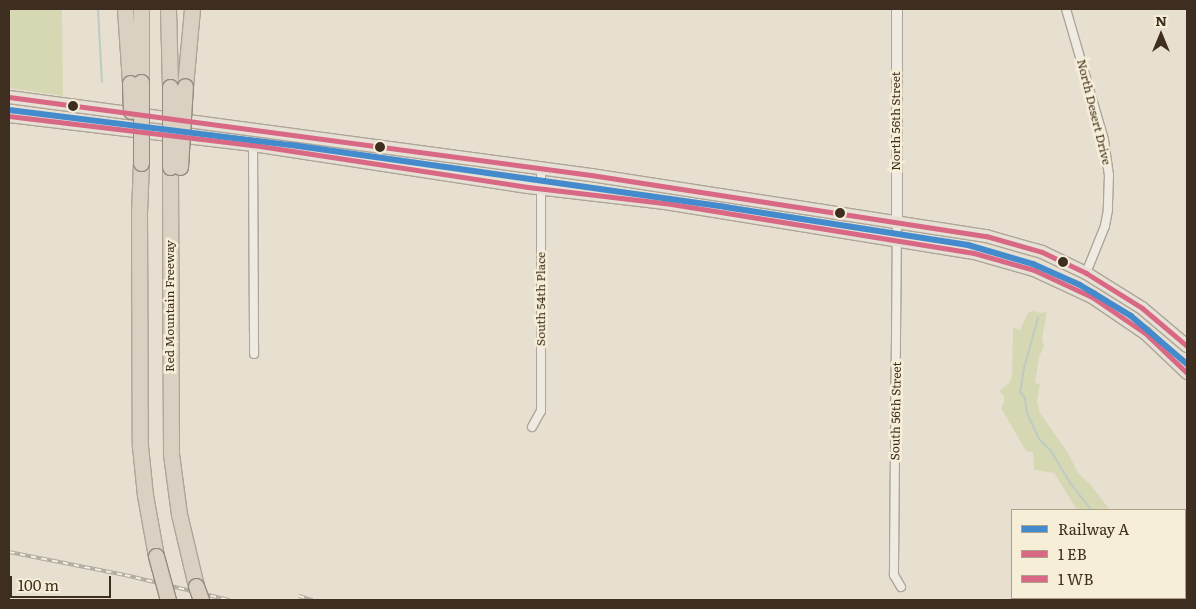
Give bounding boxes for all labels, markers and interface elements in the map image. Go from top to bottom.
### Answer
north arrow [1136,10,1186,60]
text: N [1155,10,1167,30]
street label: North Desert Drive [1074,58,1114,166]
street label: North 56th Street [889,71,903,171]
unlabelled marker [68,101,78,111]
unlabelled marker [375,142,385,152]
unlabelled marker [835,208,845,218]
street label: Red Mountain Freeway [163,240,177,372]
street label: South 54th Place [534,252,548,346]
unlabelled marker [1058,257,1068,267]
street label: South 56th Street [888,362,904,460]
legend [1011,509,1186,599]
text: Railway A [1058,517,1129,540]
text: 1 EB [1058,542,1087,565]
scale bar [12,566,114,598]
text: 1 WB [1058,567,1093,590]
text: 100 m [18,573,59,596]

